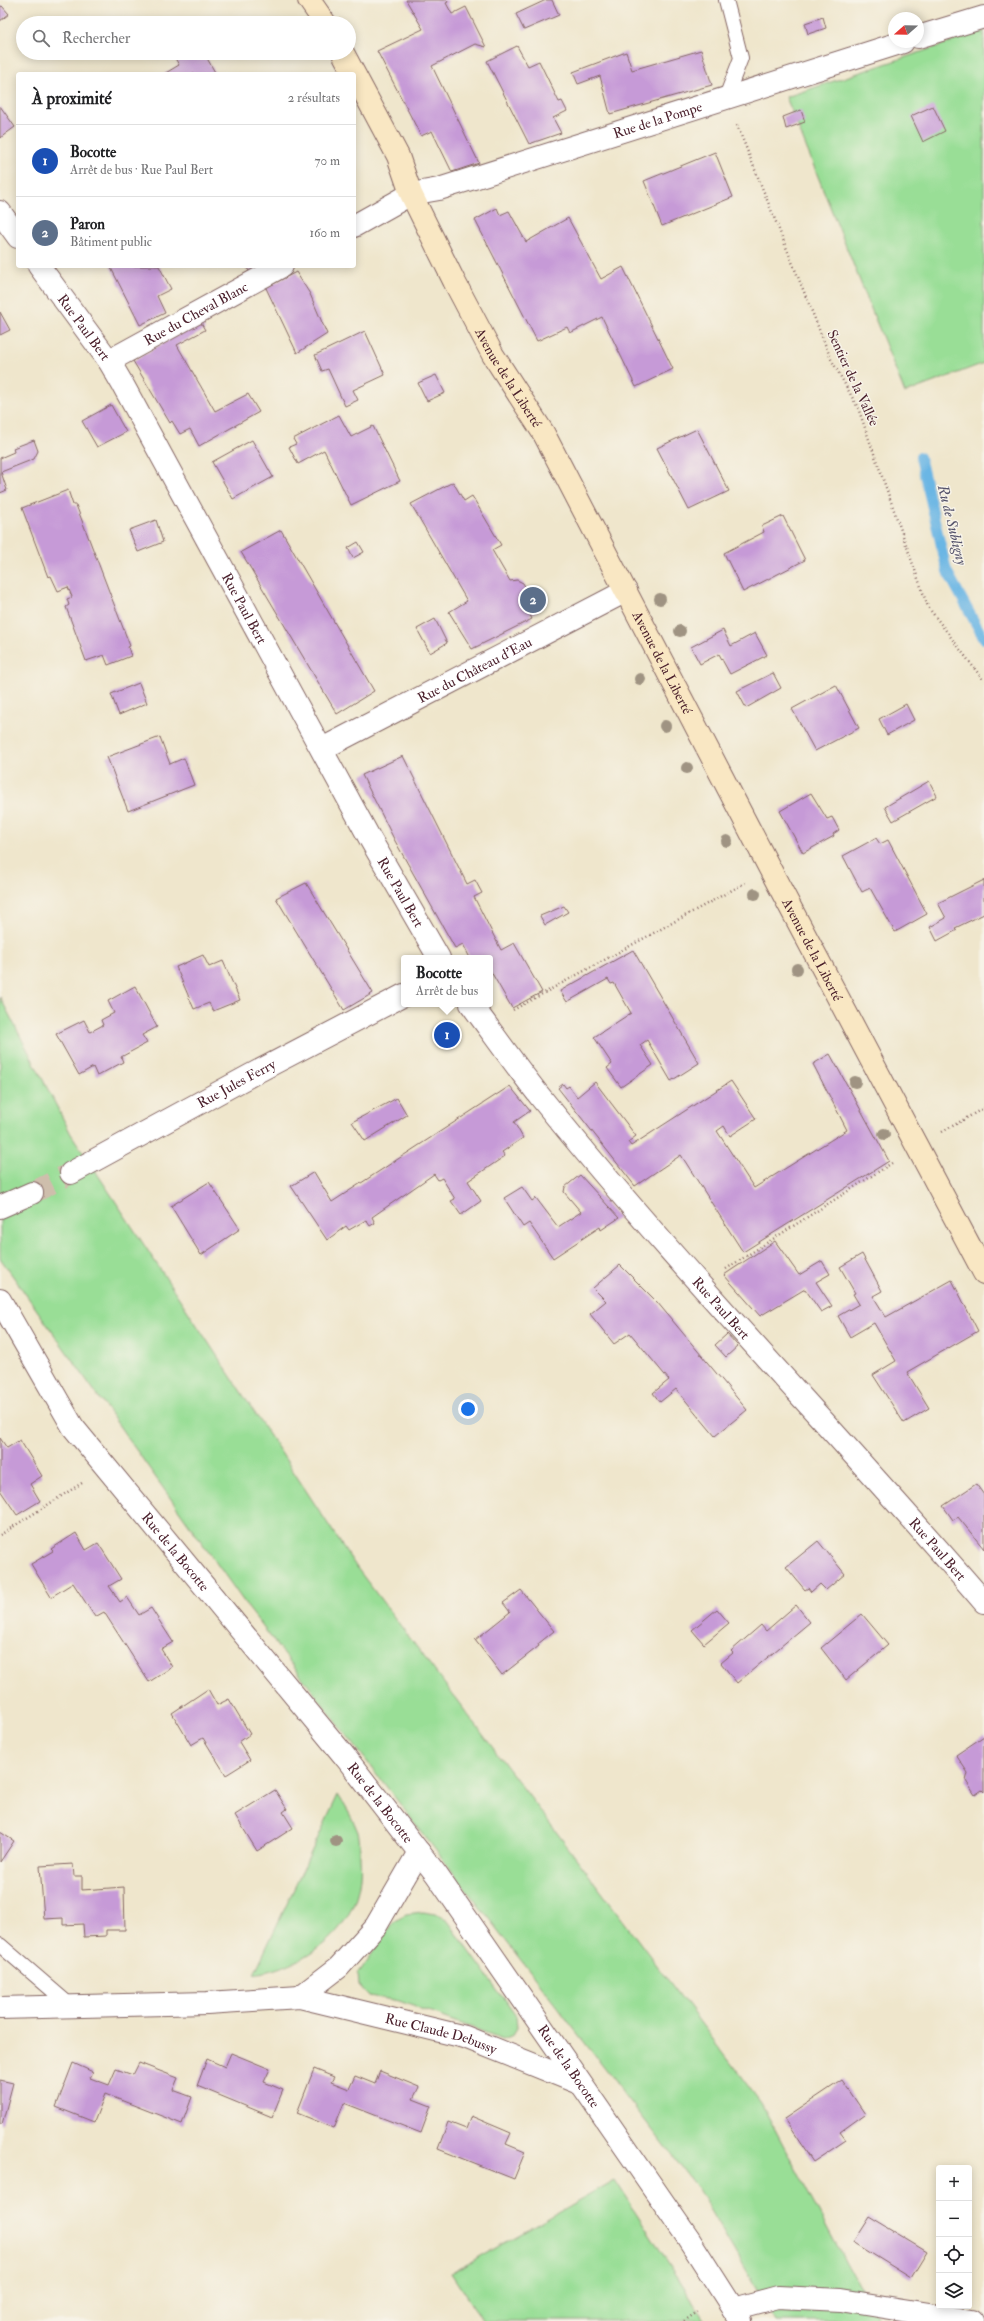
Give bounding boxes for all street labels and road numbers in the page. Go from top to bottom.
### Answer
street label: Rue de la Pompe [611,98,704,142]
street label: Rue du Cheval Blanc [141,278,251,349]
street label: Rue Paul Bert [54,291,114,364]
street label: Avenue de la Liberté [471,324,546,431]
street label: Sentier de la Vallée [823,327,883,429]
street label: Rue Paul Bert [218,570,271,647]
street label: Avenue de la Liberté [628,607,696,717]
street label: Rue du Château d'Eau [415,633,535,706]
street label: Rue Paul Bert [374,854,428,931]
street label: Avenue de la Liberté [778,894,847,1004]
street label: Rue Jules Ferry [194,1055,280,1111]
street label: Rue Paul Bert [689,1273,754,1343]
street label: Rue de la Bocotte [138,1509,213,1595]
street label: Rue Paul Bert [906,1514,970,1584]
street label: Rue de la Bocotte [344,1759,417,1846]
street label: Rue Claude Debussy [383,2009,500,2059]
street label: Rue de la Bocotte [534,2021,604,2111]

